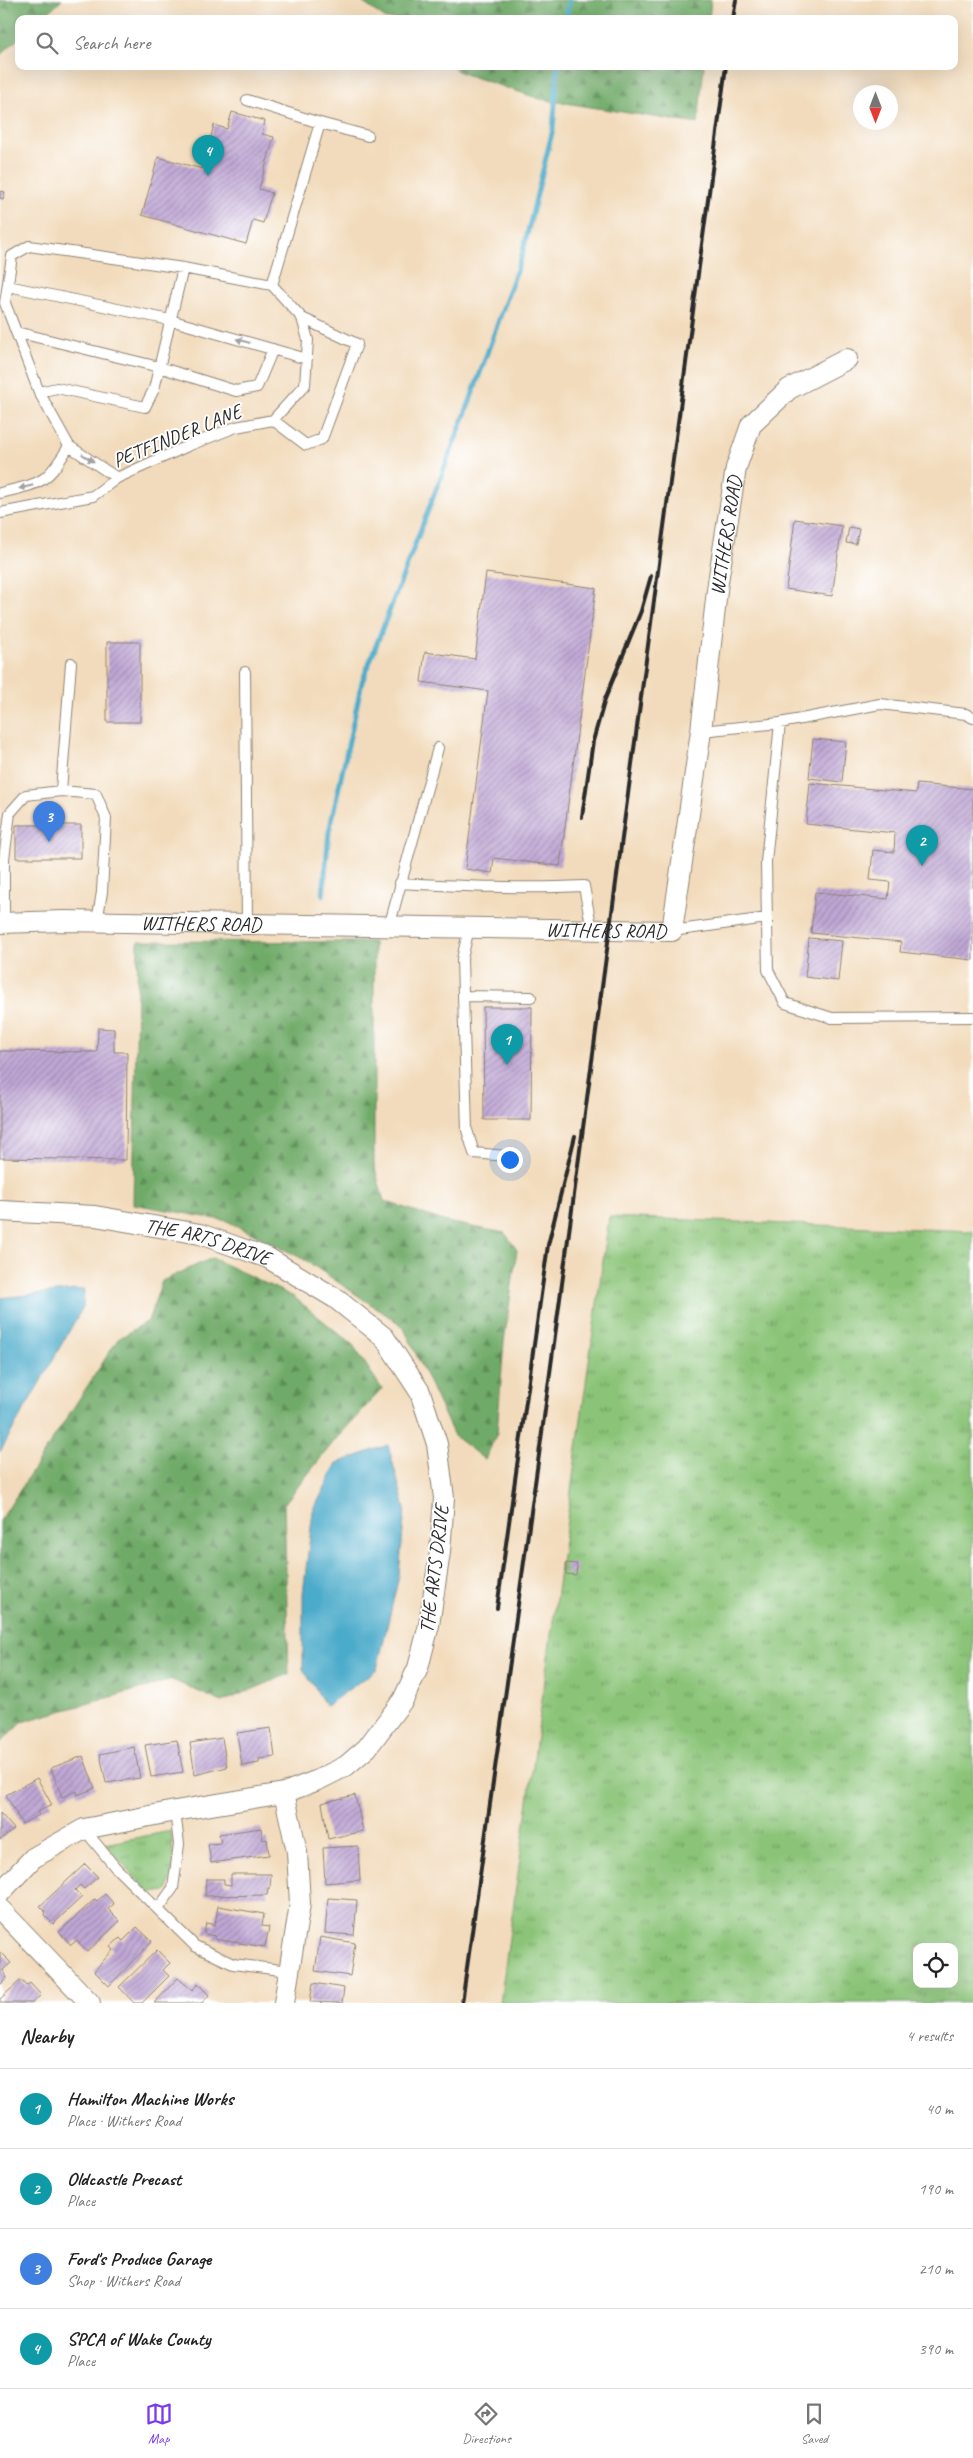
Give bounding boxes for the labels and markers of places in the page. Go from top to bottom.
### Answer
pin: 4 [192,135,224,176]
pin: 3 [33,801,65,842]
pin: 2 [906,825,938,866]
pin: 1 [491,1024,523,1065]

